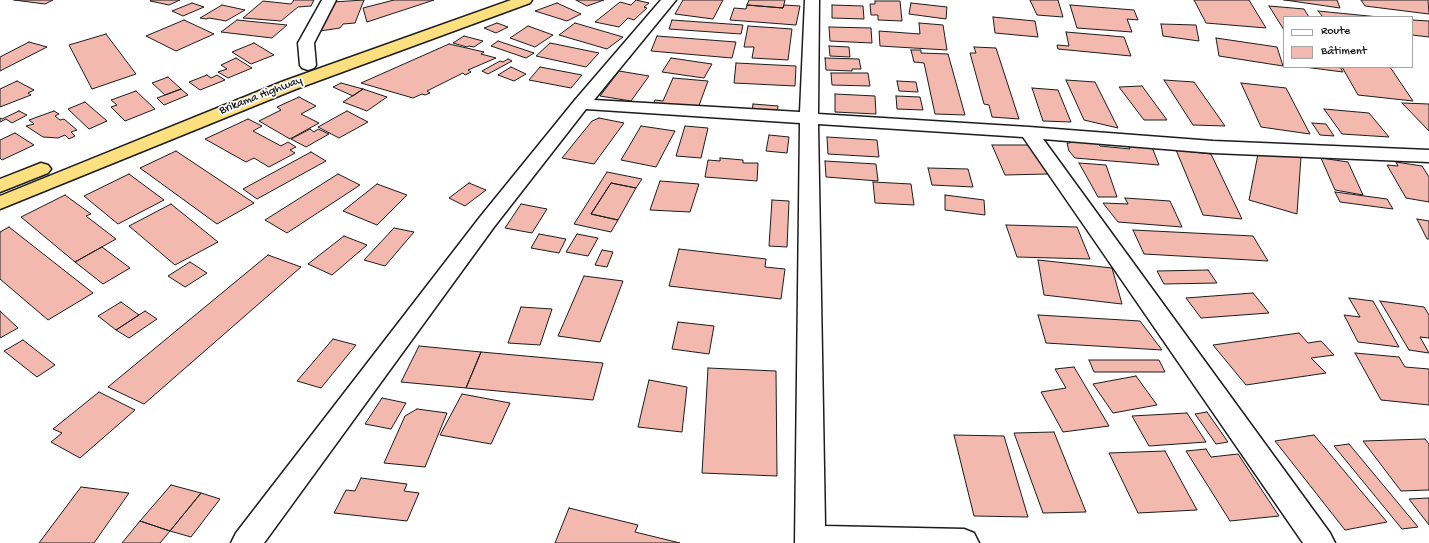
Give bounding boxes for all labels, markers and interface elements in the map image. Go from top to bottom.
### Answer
legend [1283,16,1413,68]
text: Route [1321,25,1350,39]
text: Bâtiment [1321,45,1367,59]
street label: Brikama Highway [218,74,304,118]

